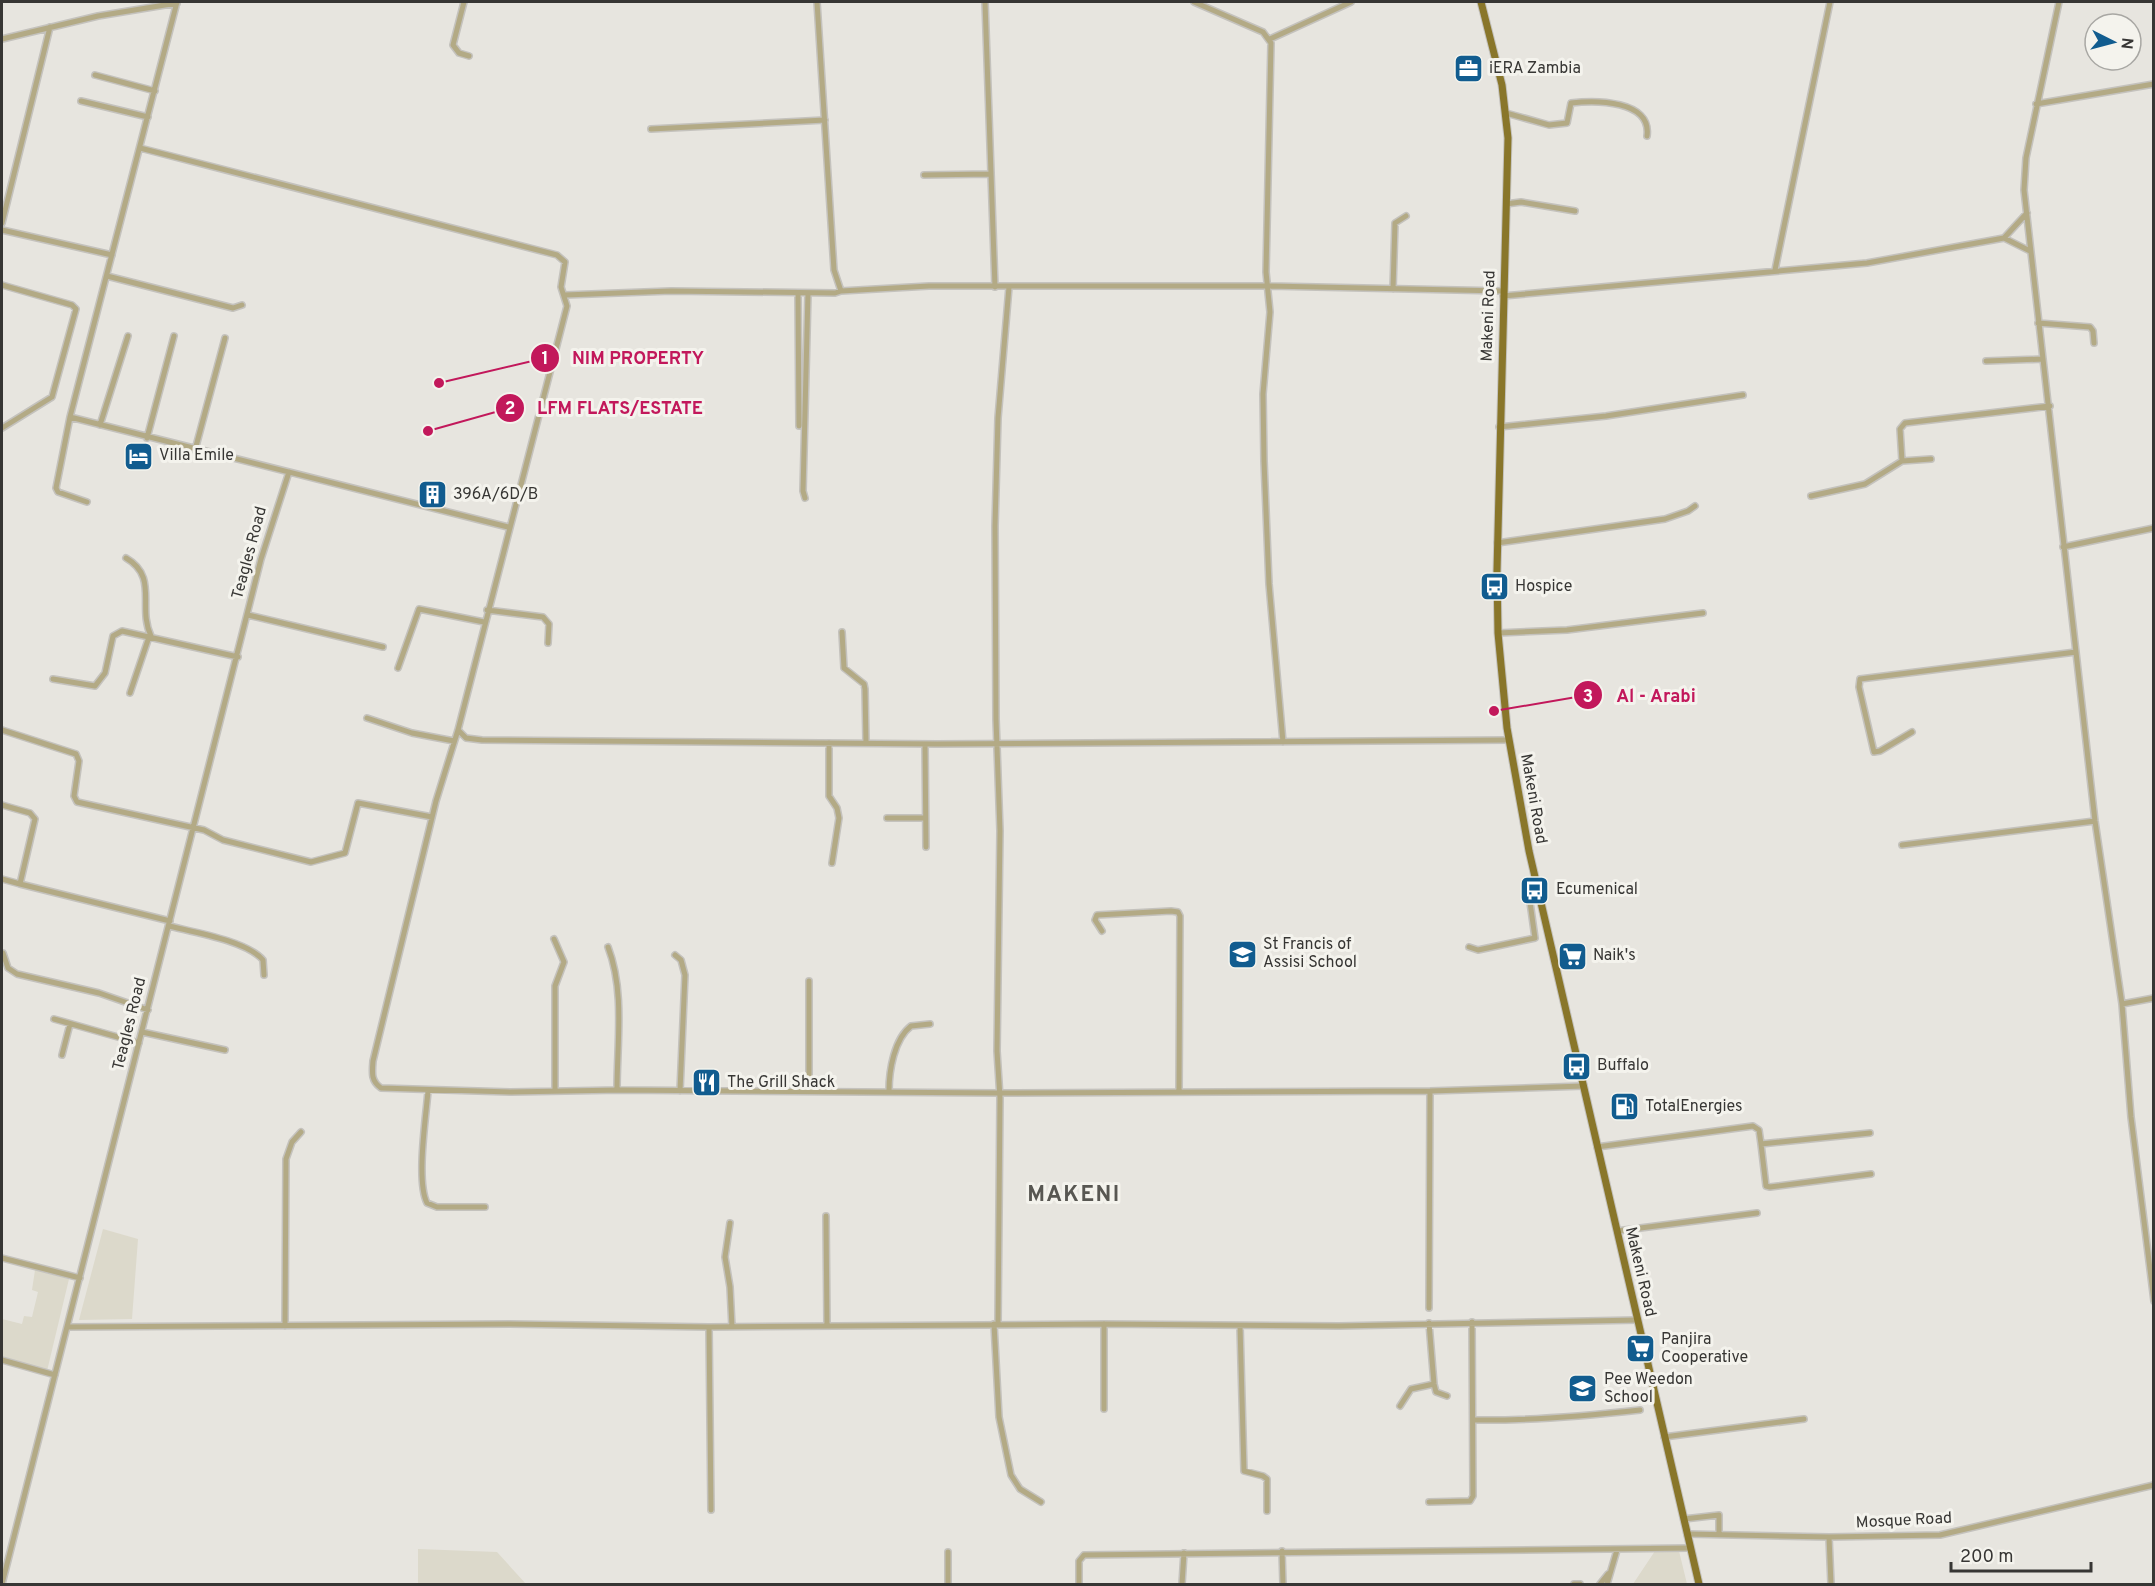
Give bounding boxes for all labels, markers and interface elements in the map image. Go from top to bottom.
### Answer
north arrow [2083,12,2143,72]
text: N [2115,37,2136,50]
office icon: iERA Zambia [1452,53,1484,85]
place label: iERA Zambia [1489,59,1581,79]
street label: Makeni Road [1477,270,1501,362]
callout: NIM PROPERTY [530,340,716,376]
text: 1 [541,348,549,371]
text: NIM PROPERTY [572,348,704,371]
callout: LFM FLATS/ESTATE [495,390,715,426]
text: 2 [504,398,516,421]
text: LFM FLATS/ESTATE [537,398,703,421]
hotel icon: Villa Emile [122,440,154,472]
place label: Villa Emile [159,446,234,466]
building icon: 396A/6D/B [416,479,448,511]
place label: 396A/6D/B [453,485,538,505]
street label: Teagles Road [228,505,272,601]
bus stop icon: Hospice [1478,571,1510,603]
place label: Hospice [1515,577,1572,597]
callout: Al - Arabi [1573,677,1708,713]
text: 3 [1583,686,1593,709]
text: Al - Arabi [1616,686,1696,709]
street label: Makeni Road [1515,752,1551,846]
bus stop icon: Ecumenical [1519,874,1551,906]
place label: Ecumenical [1556,880,1638,900]
place label: St Francis of Assisi School [1263,935,1357,973]
school or university icon: St Francis of Assisi School [1226,938,1258,970]
supermarket icon: Naik's [1556,940,1588,972]
place label: Naik's [1593,946,1636,966]
street label: Teagles Road [109,975,151,1073]
bus stop icon: Buffalo [1560,1050,1592,1082]
place label: Buffalo [1597,1056,1649,1076]
restaurant icon: The Grill Shack [690,1067,722,1099]
place label: The Grill Shack [727,1073,835,1093]
fuel station icon: TotalEnergies [1608,1091,1640,1123]
place label: TotalEnergies [1645,1097,1743,1117]
district label: MAKENI [1027,1182,1121,1209]
street label: Makeni Road [1620,1225,1660,1319]
place label: Panjira Cooperative [1661,1330,1748,1368]
supermarket icon: Panjira Cooperative [1624,1333,1656,1365]
place label: Pee Weedon School [1604,1370,1693,1408]
school or university icon: Pee Weedon School [1567,1373,1599,1405]
street label: Mosque Road [1855,1508,1953,1534]
scale bar [1951,1535,2090,1573]
text: 200 m [1960,1546,2013,1569]

